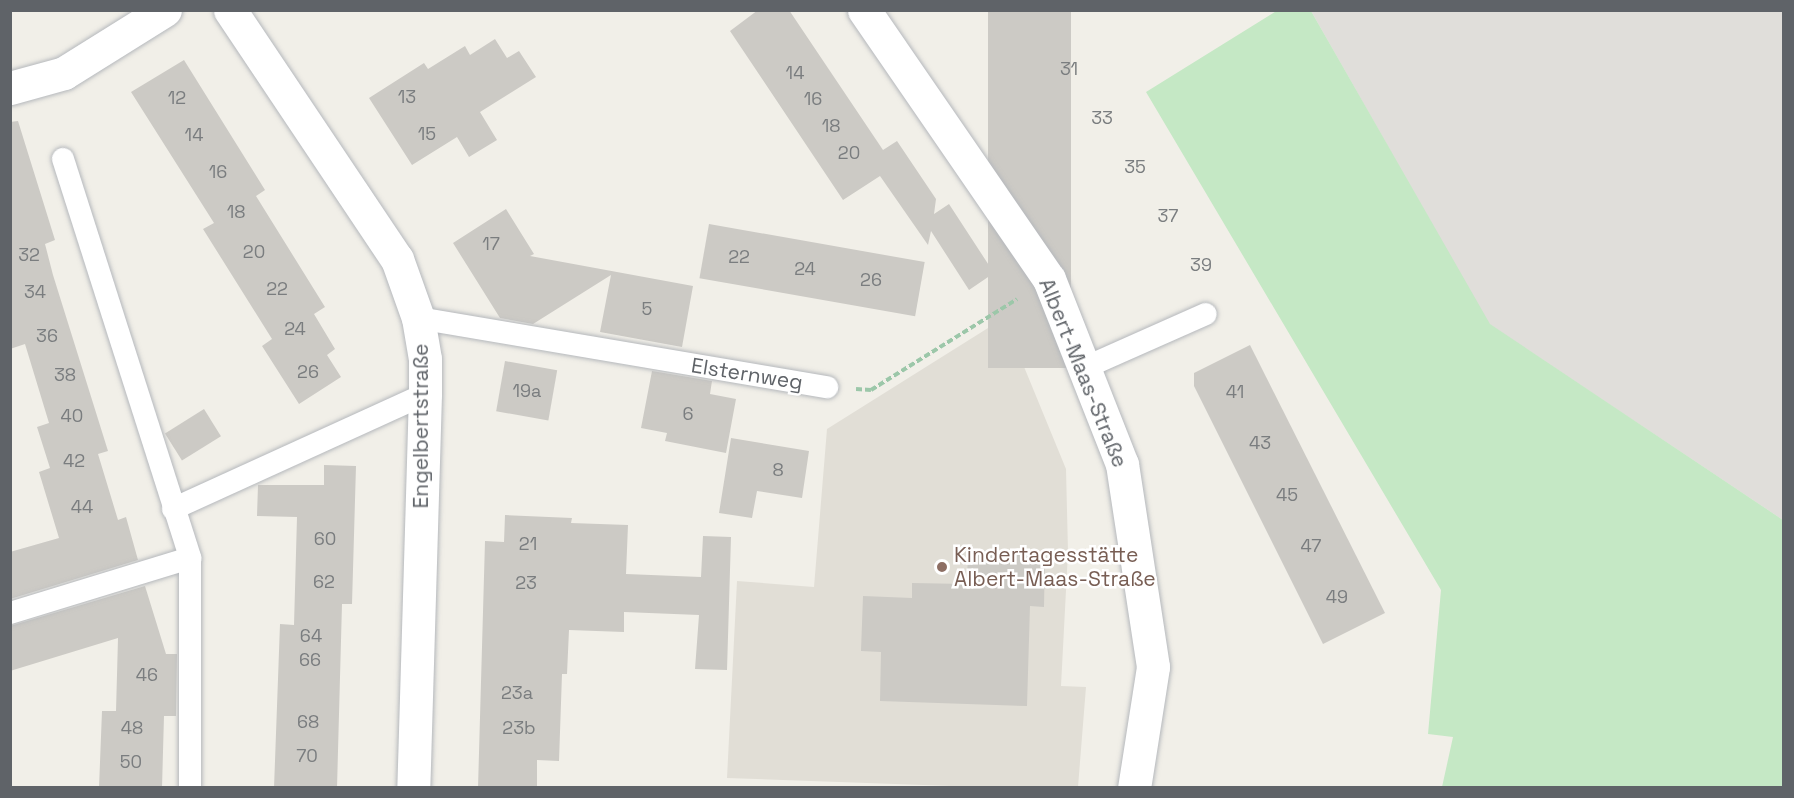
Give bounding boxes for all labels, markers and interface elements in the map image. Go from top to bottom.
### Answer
house number: 31 [1060,58,1078,80]
house number: 14 [786,62,804,84]
house number: 13 [398,86,416,108]
house number: 12 [168,87,186,109]
house number: 16 [804,88,822,110]
house number: 33 [1091,107,1113,129]
house number: 18 [822,115,840,137]
house number: 15 [418,123,436,145]
house number: 14 [185,124,203,146]
house number: 20 [838,142,860,164]
house number: 35 [1124,156,1146,178]
house number: 16 [209,161,227,183]
house number: 18 [227,201,245,223]
house number: 37 [1157,205,1179,227]
house number: 17 [482,233,500,255]
house number: 20 [243,241,265,263]
house number: 32 [18,244,40,266]
house number: 22 [728,246,750,268]
house number: 39 [1190,254,1212,276]
house number: 24 [794,258,816,280]
house number: 26 [860,269,882,291]
street label: Albert-Maas-Straße [1034,275,1132,471]
house number: 22 [266,278,288,300]
house number: 34 [24,281,46,303]
house number: 5 [642,298,652,320]
house number: 24 [284,318,306,340]
house number: 36 [36,325,58,347]
street label: Engelbertstraße [408,343,434,509]
street label: Elsternweg [689,353,805,395]
house number: 26 [297,361,319,383]
house number: 38 [54,364,76,386]
house number: 19a [513,380,541,402]
house number: 41 [1226,381,1244,403]
house number: 6 [682,403,694,425]
house number: 40 [61,405,83,427]
house number: 43 [1249,432,1271,454]
house number: 42 [63,450,85,472]
house number: 8 [772,459,784,481]
house number: 45 [1276,484,1298,506]
house number: 44 [71,496,93,518]
house number: 60 [314,528,336,550]
house number: 21 [519,533,537,555]
house number: 47 [1301,535,1321,557]
place label: Kindertagesstätte Albert-Maas-Straße [954,542,1156,592]
marker: Kindertagesstätte Albert-Maas-Straße [935,560,949,574]
house number: 62 [313,571,335,593]
house number: 23 [515,572,537,594]
house number: 49 [1326,586,1348,608]
house number: 64 [300,625,322,647]
house number: 66 [299,649,321,671]
house number: 46 [136,664,158,686]
house number: 23a [501,682,533,704]
house number: 68 [297,711,319,733]
house number: 48 [121,717,143,739]
house number: 23b [502,717,536,739]
house number: 70 [296,745,318,767]
house number: 50 [120,751,142,773]

